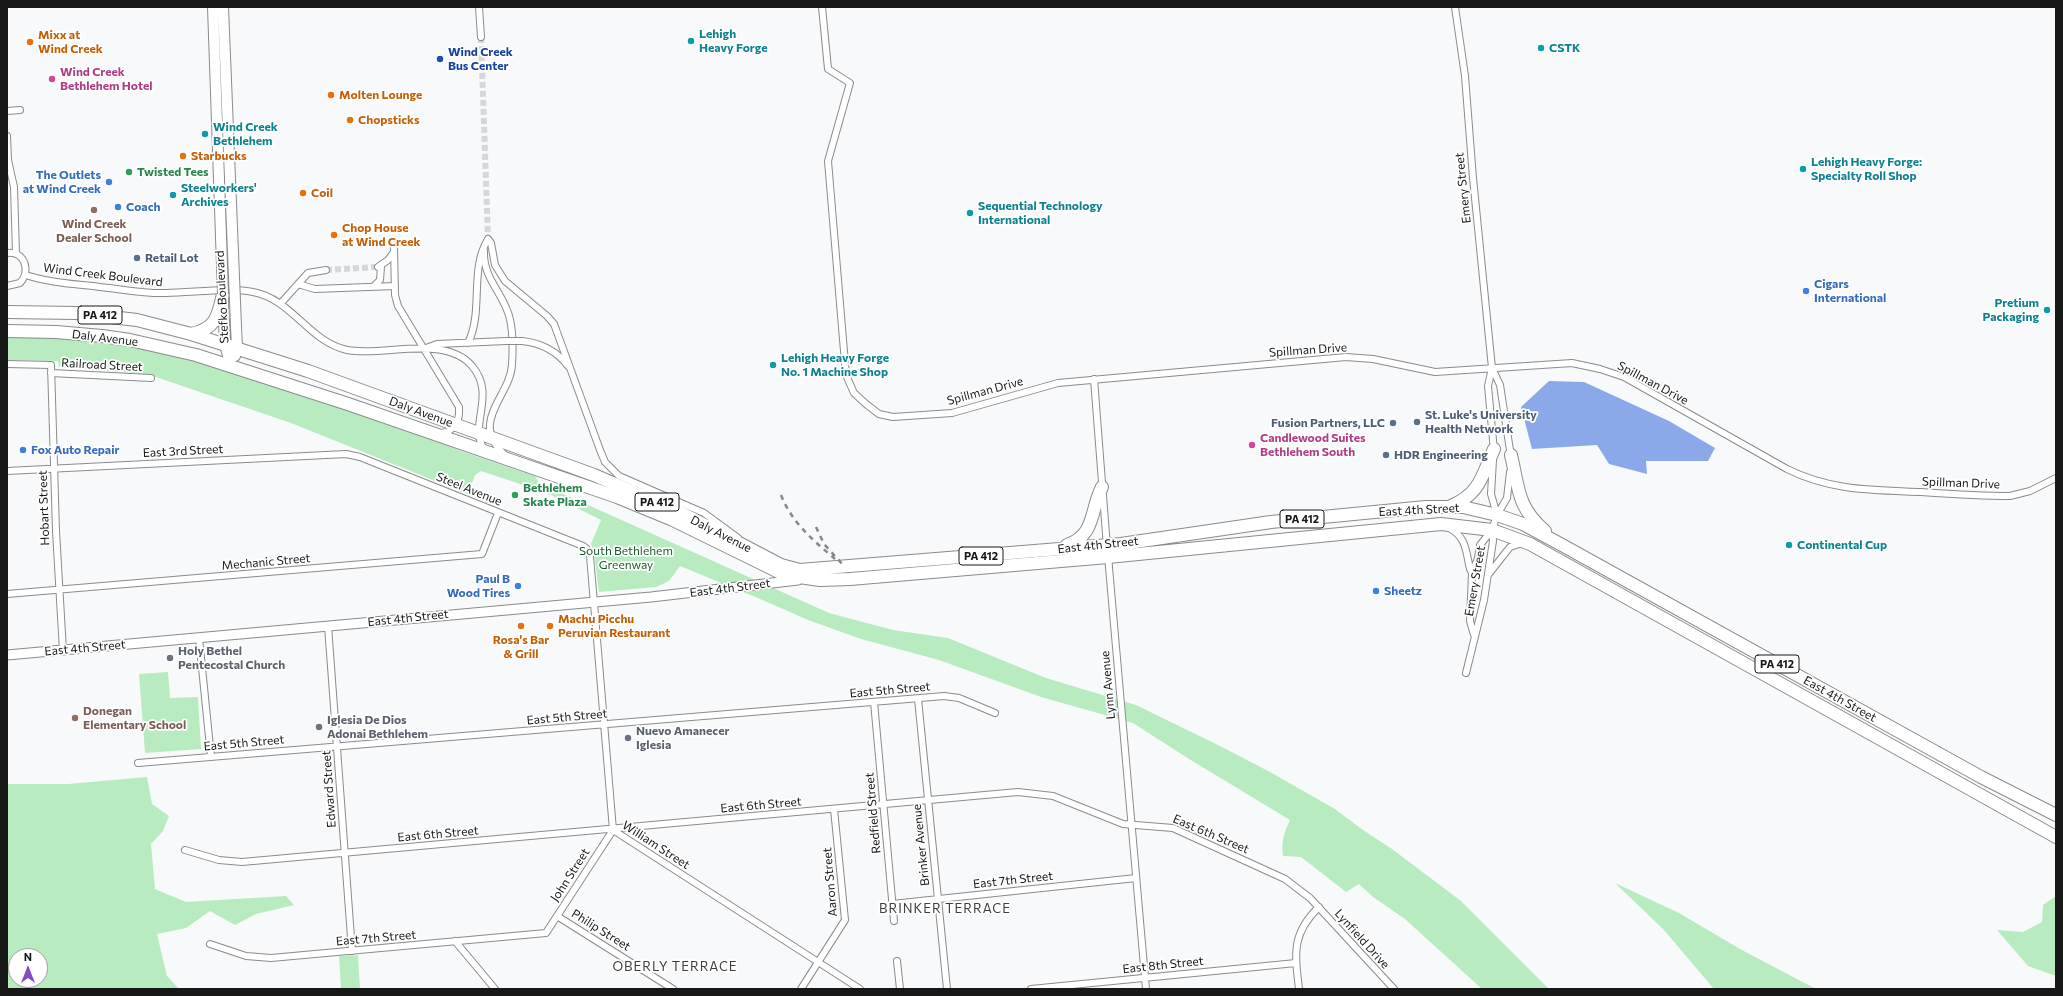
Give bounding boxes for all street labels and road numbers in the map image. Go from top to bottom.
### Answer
street label: Emery Street [1452,152,1474,224]
street label: Stefko Boulevard [212,250,232,344]
street label: Wind Creek Boulevard [42,261,164,289]
road number: PA 412 [78,306,122,324]
street label: Daly Avenue [71,327,139,349]
street label: Spillman Drive [1268,340,1348,360]
street label: Railroad Street [61,356,143,374]
street label: Spillman Drive [1615,358,1691,408]
street label: Spillman Drive [945,374,1025,408]
street label: Daly Avenue [387,394,455,430]
street label: East 3rd Street [142,442,224,460]
street label: Steel Avenue [434,469,504,509]
street label: Hobart Street [35,470,53,546]
street label: Spillman Drive [1922,474,2000,492]
road number: PA 412 [635,493,679,511]
street label: East 4th Street [1378,501,1460,519]
road number: PA 412 [1280,510,1324,528]
street label: Daly Avenue [688,512,754,556]
street label: East 4th Street [1057,534,1139,556]
street label: Emery Street [1462,545,1488,617]
road number: PA 412 [959,547,1003,565]
street label: Mechanic Street [221,551,311,573]
street label: East 4th Street [689,576,771,600]
street label: East 4th Street [367,607,449,629]
street label: East 4th Street [44,637,126,659]
street label: Lynn Avenue [1098,650,1118,720]
road number: PA 412 [1755,655,1799,673]
street label: East 4th Street [1801,673,1879,725]
street label: East 5th Street [849,679,931,701]
street label: East 5th Street [526,706,608,728]
street label: East 5th Street [203,732,285,754]
street label: Edward Street [319,750,339,828]
street label: Redfield Street [862,772,884,854]
street label: East 6th Street [720,794,802,816]
street label: Brinker Avenue [910,803,932,887]
street label: East 6th Street [1171,811,1251,857]
street label: William Street [620,818,692,872]
street label: East 6th Street [397,823,479,845]
street label: John Street [547,846,593,904]
street label: Aaron Street [820,847,840,917]
street label: East 7th Street [972,869,1054,891]
street label: Philip Street [569,906,633,954]
street label: Lynfield Drive [1332,906,1392,972]
street label: East 7th Street [335,927,417,949]
street label: East 8th Street [1122,954,1204,976]

